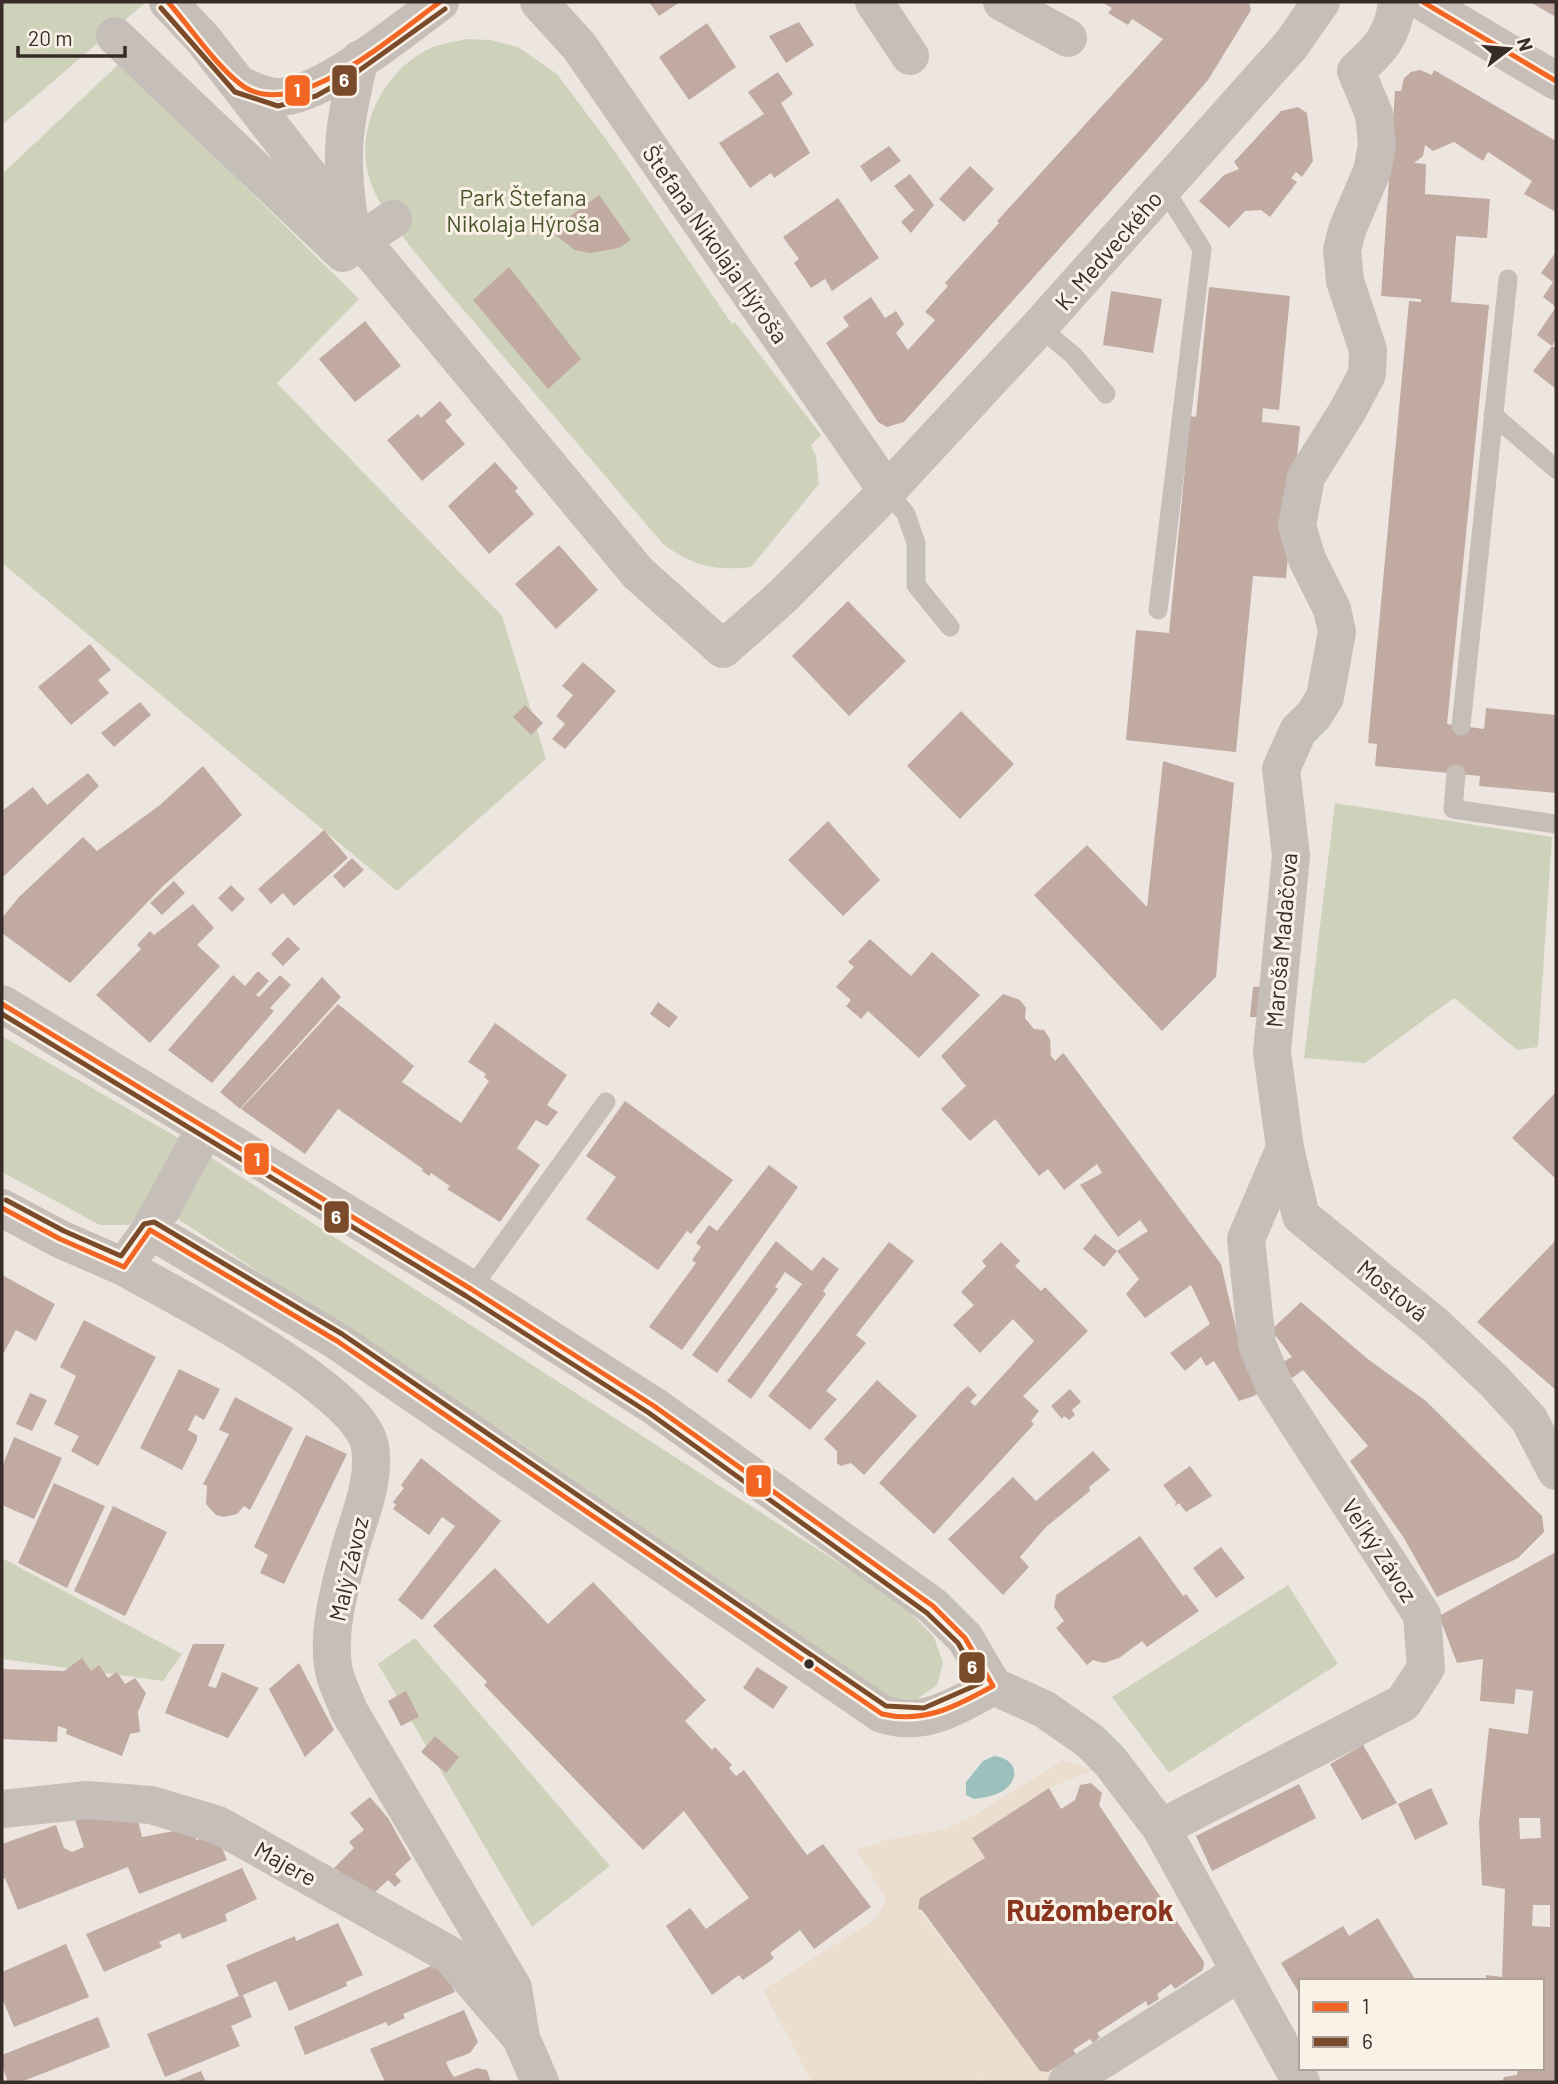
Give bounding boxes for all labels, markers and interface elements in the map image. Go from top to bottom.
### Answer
scale bar [18,14,124,58]
north arrow [1474,14,1544,84]
text: 20 m [28,25,73,50]
text: N [1513,35,1539,53]
line badge: 6 [331,64,358,97]
text: 6 [339,68,349,91]
line badge: 1 [284,74,311,107]
text: 1 [294,78,300,101]
street label: Štefana Nikolaja Hýroša [637,140,795,348]
park label: Park Štefana Nikolaja Hýroša [446,183,600,237]
street label: K. Medveckého [1048,185,1168,315]
street label: Maroša Madačova [1259,851,1303,1029]
line badge: 1 [243,1142,270,1176]
text: 1 [254,1147,260,1170]
line badge: 6 [323,1200,350,1234]
text: 6 [331,1205,341,1228]
street label: Mostová [1352,1253,1434,1327]
line badge: 1 [745,1464,772,1498]
text: 1 [756,1469,762,1492]
street label: Veľký Závoz [1336,1493,1424,1607]
street label: Malý Závoz [322,1514,374,1624]
line badge: 6 [958,1651,986,1684]
text: 6 [967,1655,977,1678]
unlabelled marker [802,1657,816,1671]
street label: Majere [250,1835,322,1891]
district label: Ružomberok [1006,1891,1174,1927]
legend [1299,1979,1544,2070]
text: 1 [1362,1993,1369,2018]
text: 6 [1362,2028,1373,2053]

